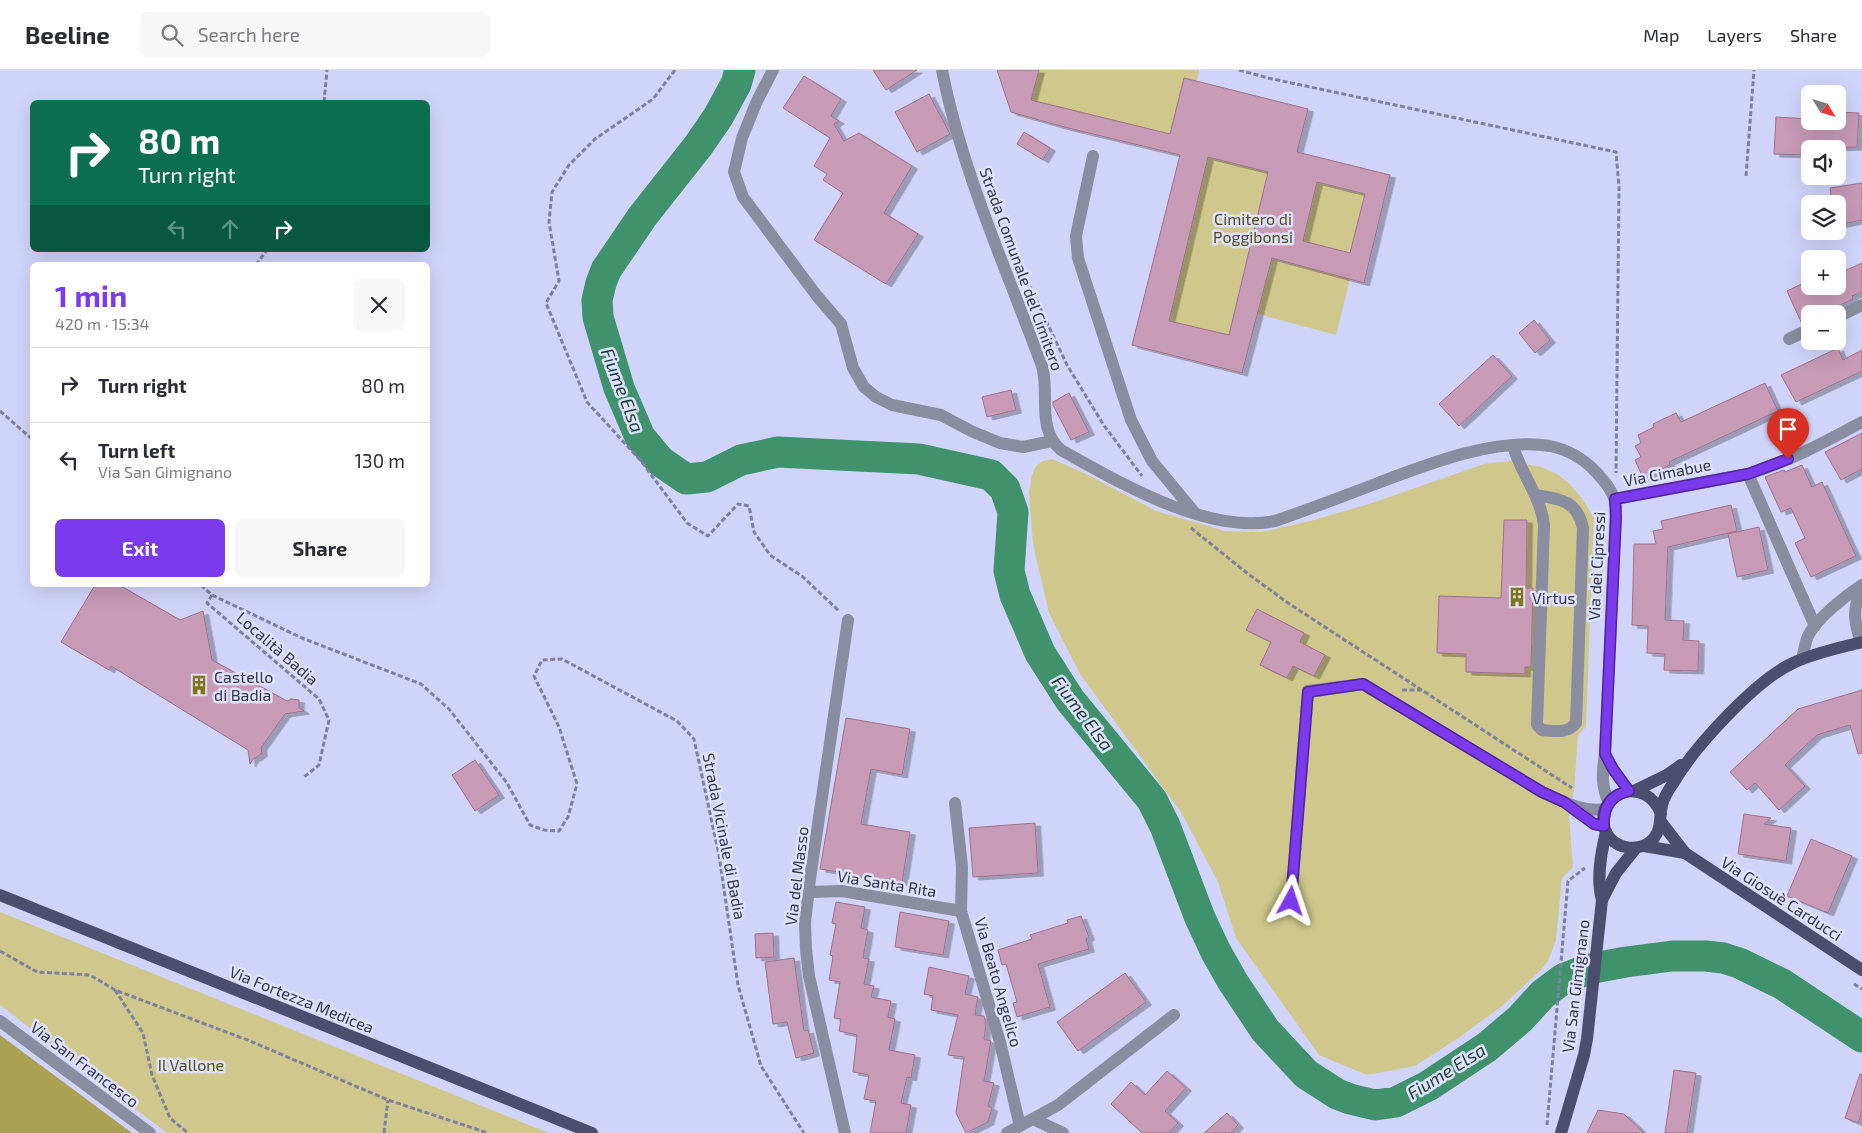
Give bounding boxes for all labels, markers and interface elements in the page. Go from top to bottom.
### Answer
search box [140,12,490,57]
text: Beeline [25,20,110,49]
icon: search [158,21,186,49]
text: Search here [198,23,300,46]
text: Map [1643,24,1679,46]
text: Layers [1707,24,1762,46]
text: Share [1790,24,1837,46]
north arrow [1801,85,1846,130]
map controls [1801,85,1846,350]
text: 80 m [138,119,220,161]
icon: right [55,120,120,185]
button: sound [1801,140,1846,185]
text: Turn right [138,161,236,187]
street label: Strada Comunale del Cimitero [976,165,1068,373]
button: layers [1801,195,1846,240]
park label: Cimitero di Poggibonsi [1213,209,1293,246]
icon: left [163,215,191,243]
icon: ahead [216,215,244,243]
icon: right [269,215,297,243]
button: + [1801,250,1846,295]
text: 1 min [55,277,127,313]
button: close [353,279,405,331]
button: − [1801,305,1846,350]
text: 420 m · 15:34 [55,314,149,333]
water label: Fiume Elsa [597,345,649,435]
icon: right [55,371,83,399]
text: Turn right [98,374,186,397]
text: 80 m [361,374,405,397]
pin [1767,408,1809,459]
icon: arrive [1774,415,1802,443]
text: Turn left [98,439,175,462]
icon: left [55,446,83,474]
text: 130 m [355,449,405,472]
street label: Via Cimabue [1622,454,1712,490]
text: Via San Gimignano [98,462,232,481]
street label: Via dei Cipressi [1584,511,1608,621]
button: Exit [55,519,225,577]
button: Share [235,519,405,577]
building icon: Virtus [1506,586,1528,608]
place label: Virtus [1532,588,1575,607]
street label: Località Badia [233,607,323,689]
place label: Castello di Badia [214,667,273,704]
water label: Fiume Elsa [1048,671,1118,755]
building icon: Castello di Badia [188,674,210,696]
street label: Strada Vicinale di Badia [700,751,750,921]
street label: Via del Masso [780,825,812,927]
street label: Via Giosuè Carducci [1718,852,1846,944]
street label: Via Santa Rita [836,866,938,900]
position arrow [1264,874,1316,926]
street label: Via Beato Angelico [971,915,1027,1049]
street label: Via San Gimignano [1557,918,1593,1054]
street label: Via Fortezza Medicea [227,961,377,1037]
street label: Via San Francesco [27,1017,143,1111]
water label: Fiume Elsa [1403,1038,1489,1104]
park label: Il Vallone [158,1055,224,1074]

